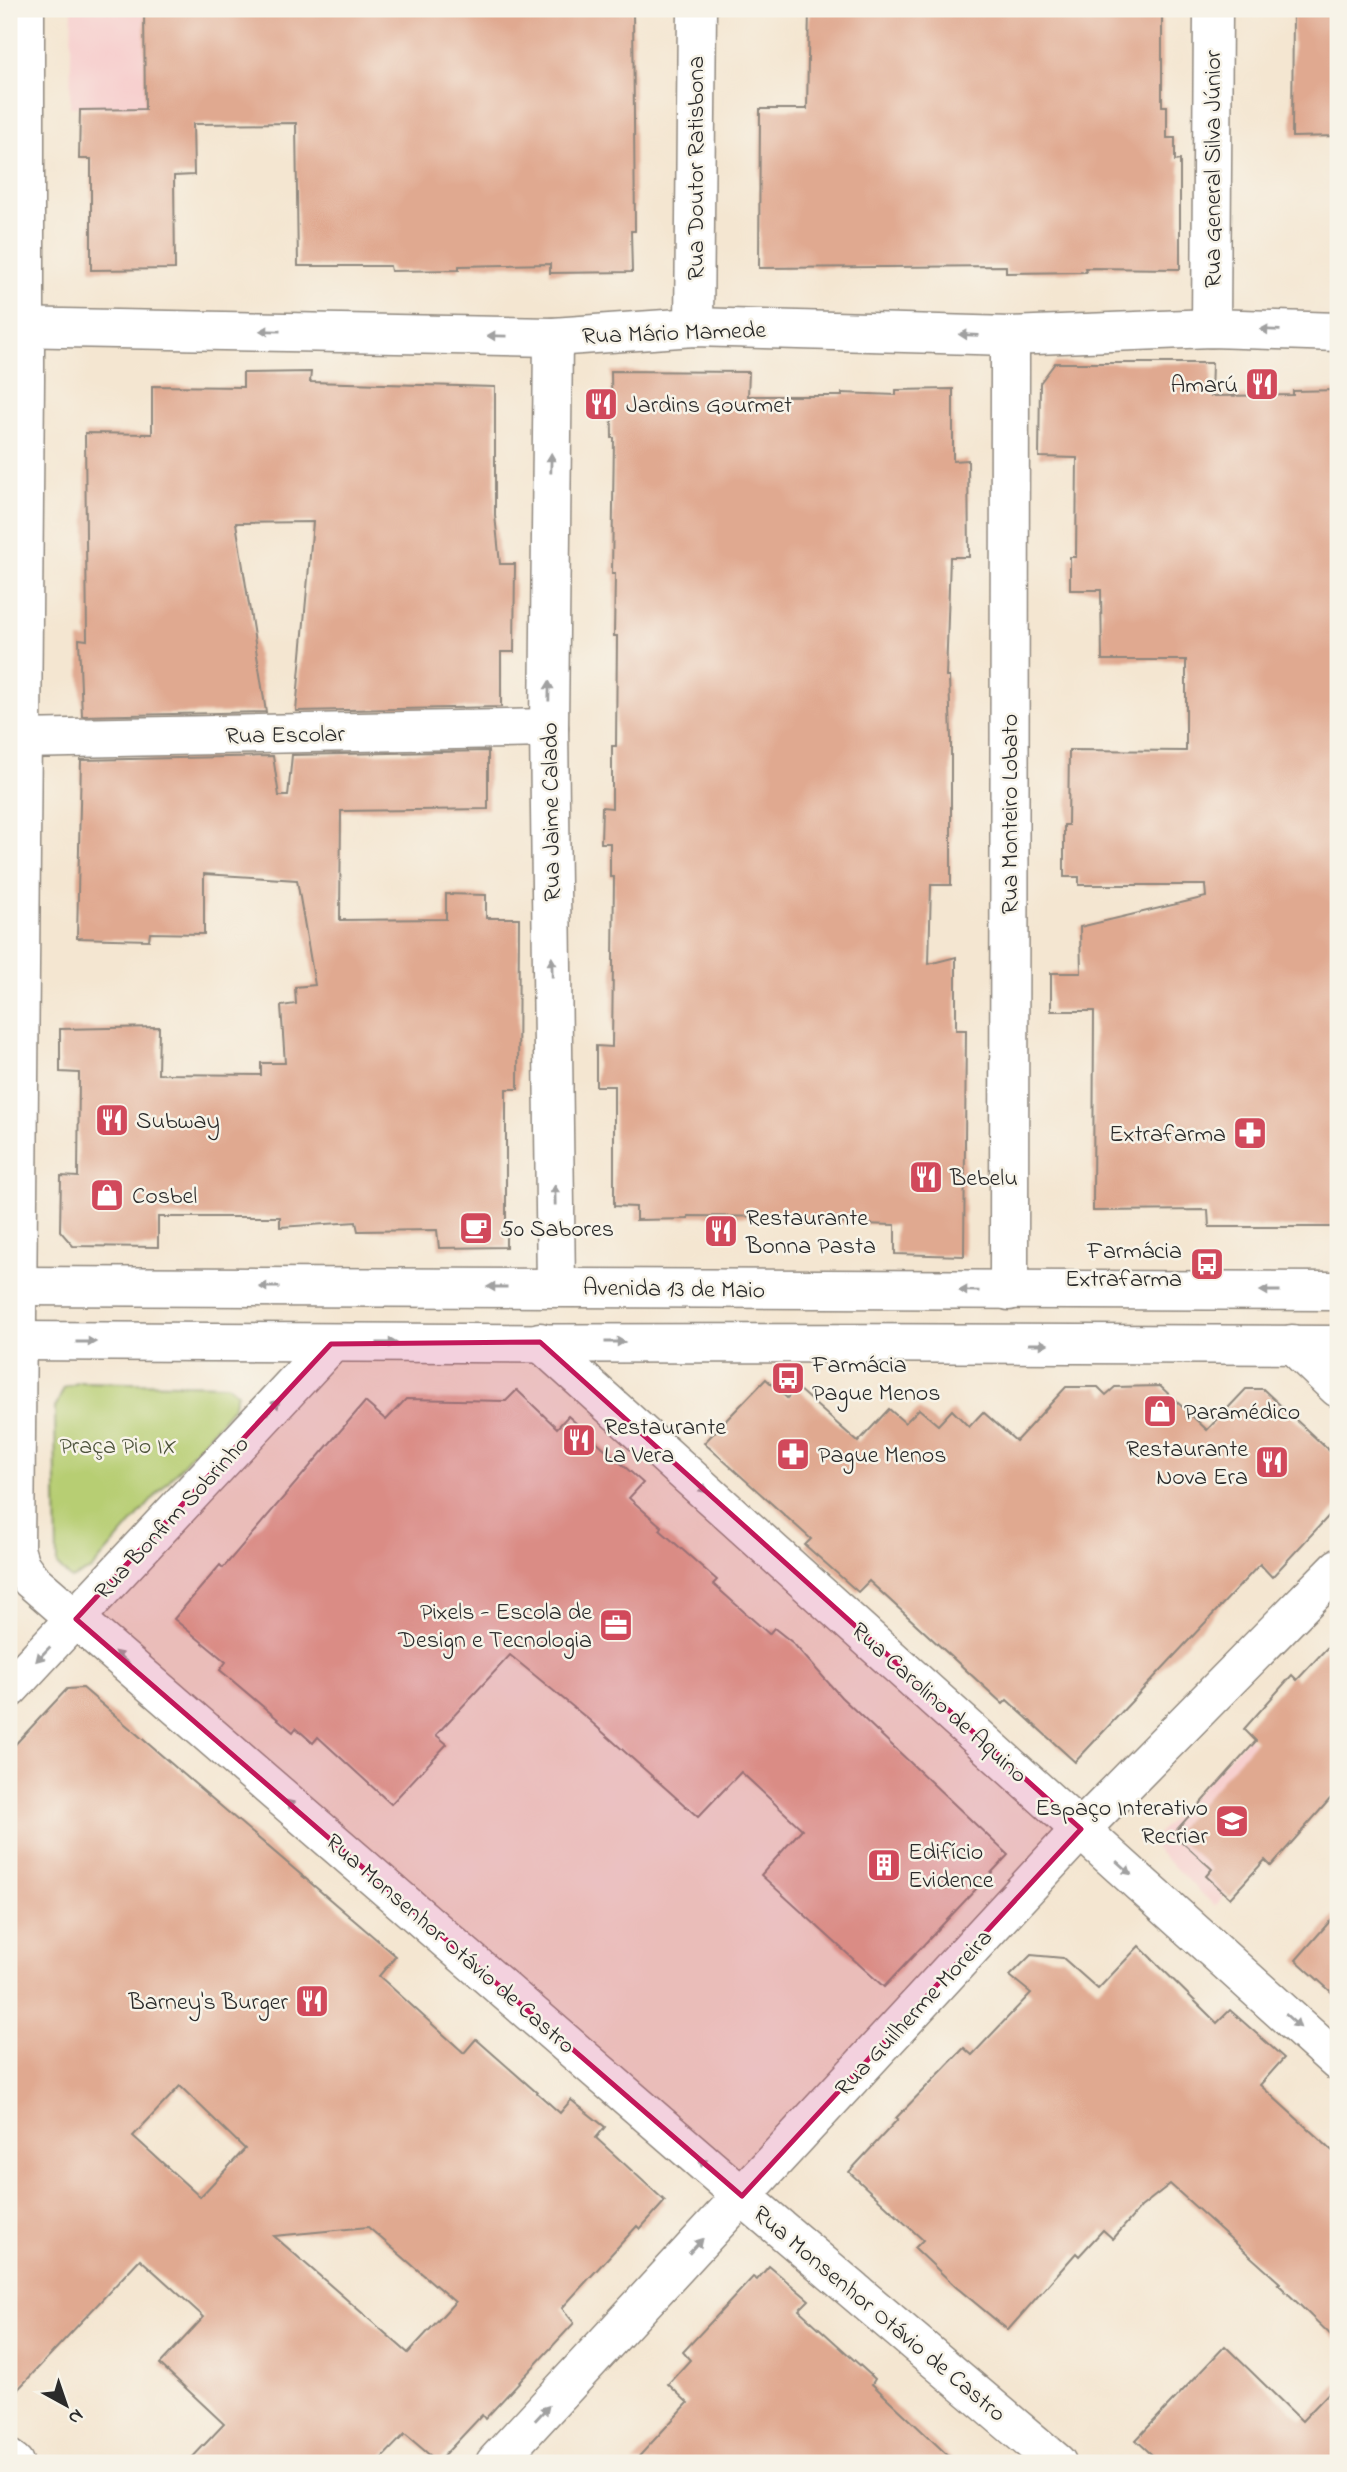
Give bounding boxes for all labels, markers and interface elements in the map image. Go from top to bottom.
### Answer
street label: Rua General Silva Júnior [1197,49,1232,288]
street label: Rua Doutor Ratisbona [680,56,715,280]
street label: Rua Mário Mamede [582,314,767,355]
one-way arrow [258,325,280,337]
one-way arrow [1259,325,1281,336]
one-way arrow [958,329,980,340]
one-way arrow [486,330,508,341]
restaurant icon: Amarú [1243,365,1281,403]
place label: Amarú [1171,369,1238,404]
restaurant icon: Jardins Gourmet [582,385,620,423]
place label: Jardins Gourmet [626,389,792,424]
one-way arrow [546,452,557,474]
one-way arrow [543,679,555,701]
street label: Rua Monteiro Lobato [994,714,1029,914]
street label: Rua Escolar [225,718,346,755]
street label: Rua Jaime Calado [533,722,572,902]
one-way arrow [546,956,558,978]
restaurant icon: Subway [93,1101,131,1139]
place label: Subway [136,1105,220,1141]
pharmacy icon: Extrafarma [1231,1114,1269,1152]
place label: Extrafarma [1109,1118,1226,1153]
restaurant icon: Bebelu [907,1158,945,1196]
place label: Bebelu [949,1162,1018,1197]
shop icon: Cosbel [88,1176,126,1214]
place label: Cosbel [132,1180,197,1215]
one-way arrow [549,1183,561,1205]
place label: Restaurante Bonna Pasta [745,1202,876,1265]
cafe icon: 50 Sabores [457,1209,495,1247]
restaurant icon: Restaurante Bonna Pasta [702,1212,740,1250]
place label: 50 Sabores [500,1213,614,1248]
place label: Farmácia Extrafarma [1065,1235,1182,1298]
bus stop icon: Farmácia Extrafarma [1188,1245,1226,1283]
street label: Avenida 13 de Maio [583,1271,765,1310]
one-way arrow [258,1281,280,1293]
one-way arrow [485,1281,507,1293]
one-way arrow [958,1285,980,1297]
one-way arrow [1259,1285,1281,1297]
one-way arrow [75,1336,97,1348]
one-way arrow [604,1336,626,1348]
one-way arrow [376,1337,398,1349]
one-way arrow [1027,1338,1049,1350]
place label: Farmácia Pague Menos [811,1349,940,1412]
bus stop icon: Farmácia Pague Menos [769,1359,807,1397]
shop icon: Paramédico [1141,1392,1179,1430]
place label: Paramédico [1184,1396,1300,1431]
one-way arrow [265,1399,281,1416]
place label: Restaurante La Vera [604,1411,726,1474]
restaurant icon: Restaurante La Vera [560,1421,598,1459]
street label: Rua Bonfim Sobrinho [87,1429,259,1609]
park label: Praça Pio IX [59,1430,177,1465]
place label: Restaurante Nova Era [1126,1433,1248,1496]
pharmacy icon: Pague Menos [774,1435,812,1473]
place label: Pague Menos [818,1439,946,1474]
restaurant icon: Restaurante Nova Era [1253,1443,1291,1481]
one-way arrow [691,1478,708,1494]
place label: Pixels - Escola de Design e Tecnologia [397,1596,592,1659]
office icon: Pixels - Escola de Design e Tecnologia [597,1606,635,1644]
street label: Rua Carolino de Aquino [842,1615,1034,1793]
one-way arrow [35,1645,51,1662]
one-way arrow [113,1650,131,1666]
place label: Espaço Interativo Recriar [1035,1792,1209,1855]
one-way arrow [285,1800,302,1815]
school or university icon: Espaço Interativo Recriar [1213,1802,1251,1840]
street label: Rua Monsenhor Otávio de Castro [317,1826,582,2064]
place label: Edifício Evidence [908,1836,994,1899]
building icon: Edifício Evidence [865,1846,903,1884]
one-way arrow [1115,1860,1133,1876]
street label: Rua Guilherme Moreira [828,1922,1002,2105]
restaurant icon: Barney's Burger [293,1982,331,2020]
place label: Barney's Burger [128,1986,289,2022]
one-way arrow [1284,2012,1301,2028]
one-way arrow [697,2157,715,2173]
street label: Rua Monsenhor Otávio de Castro [744,2198,1013,2432]
one-way arrow [688,2238,704,2255]
north arrow [32,2370,102,2440]
text: N [62,2402,89,2431]
one-way arrow [533,2405,549,2422]

